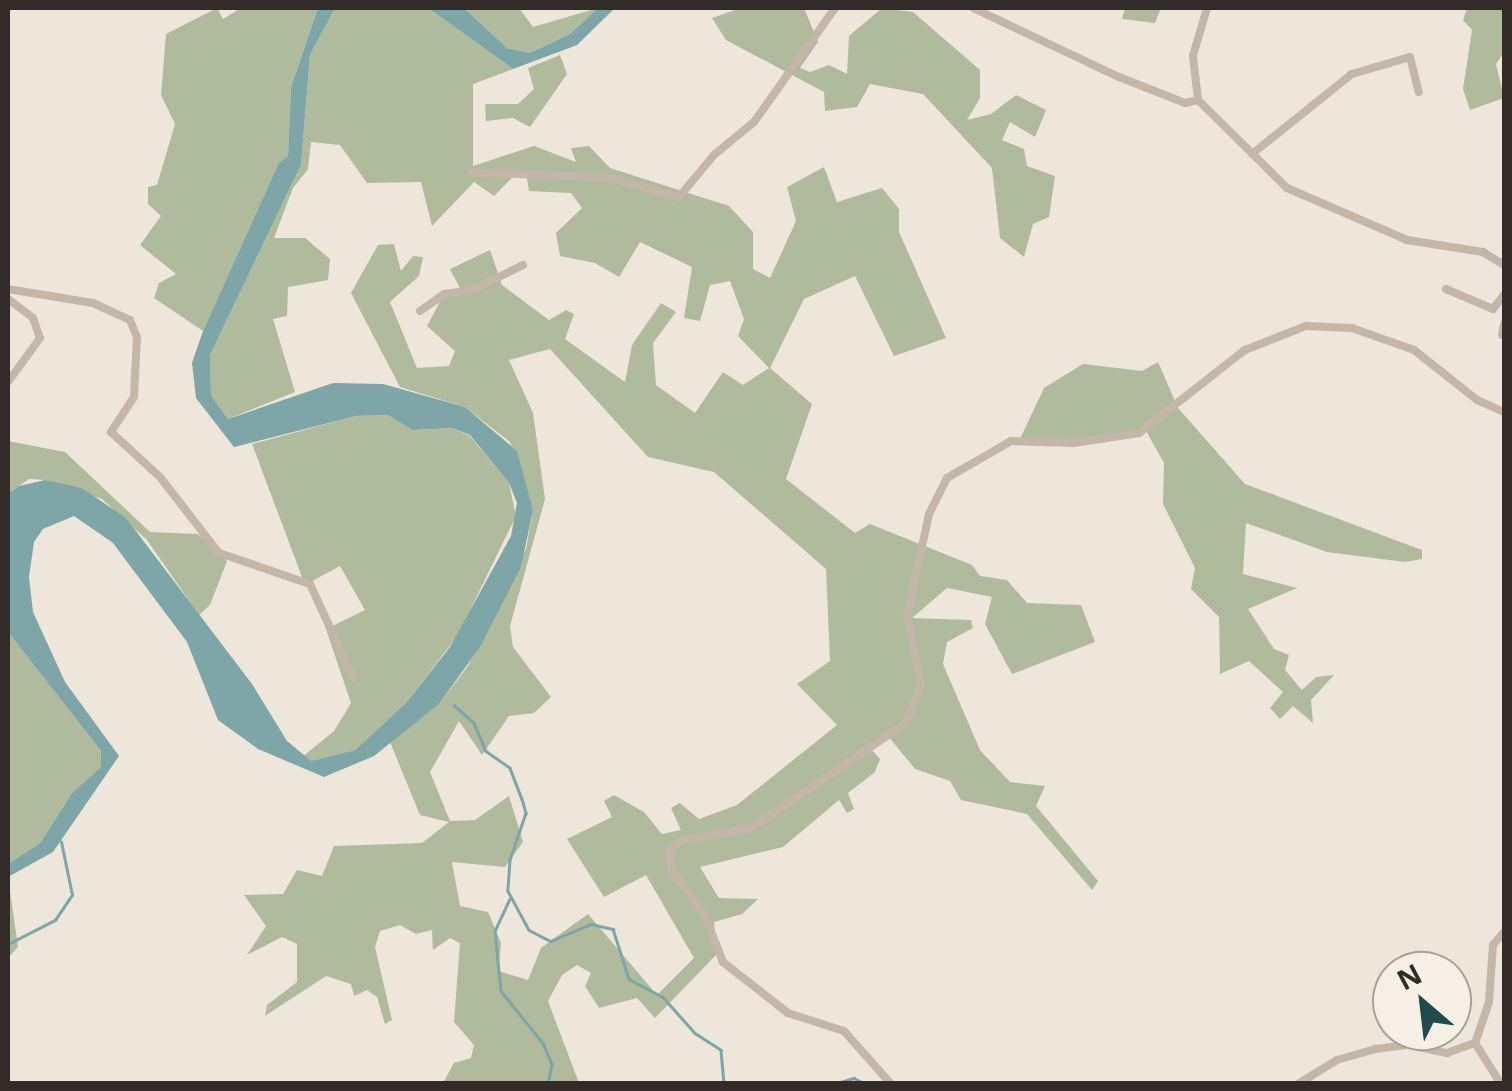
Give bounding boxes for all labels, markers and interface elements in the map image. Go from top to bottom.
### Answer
north arrow [1372,951,1472,1051]
text: N [1390,954,1428,998]

